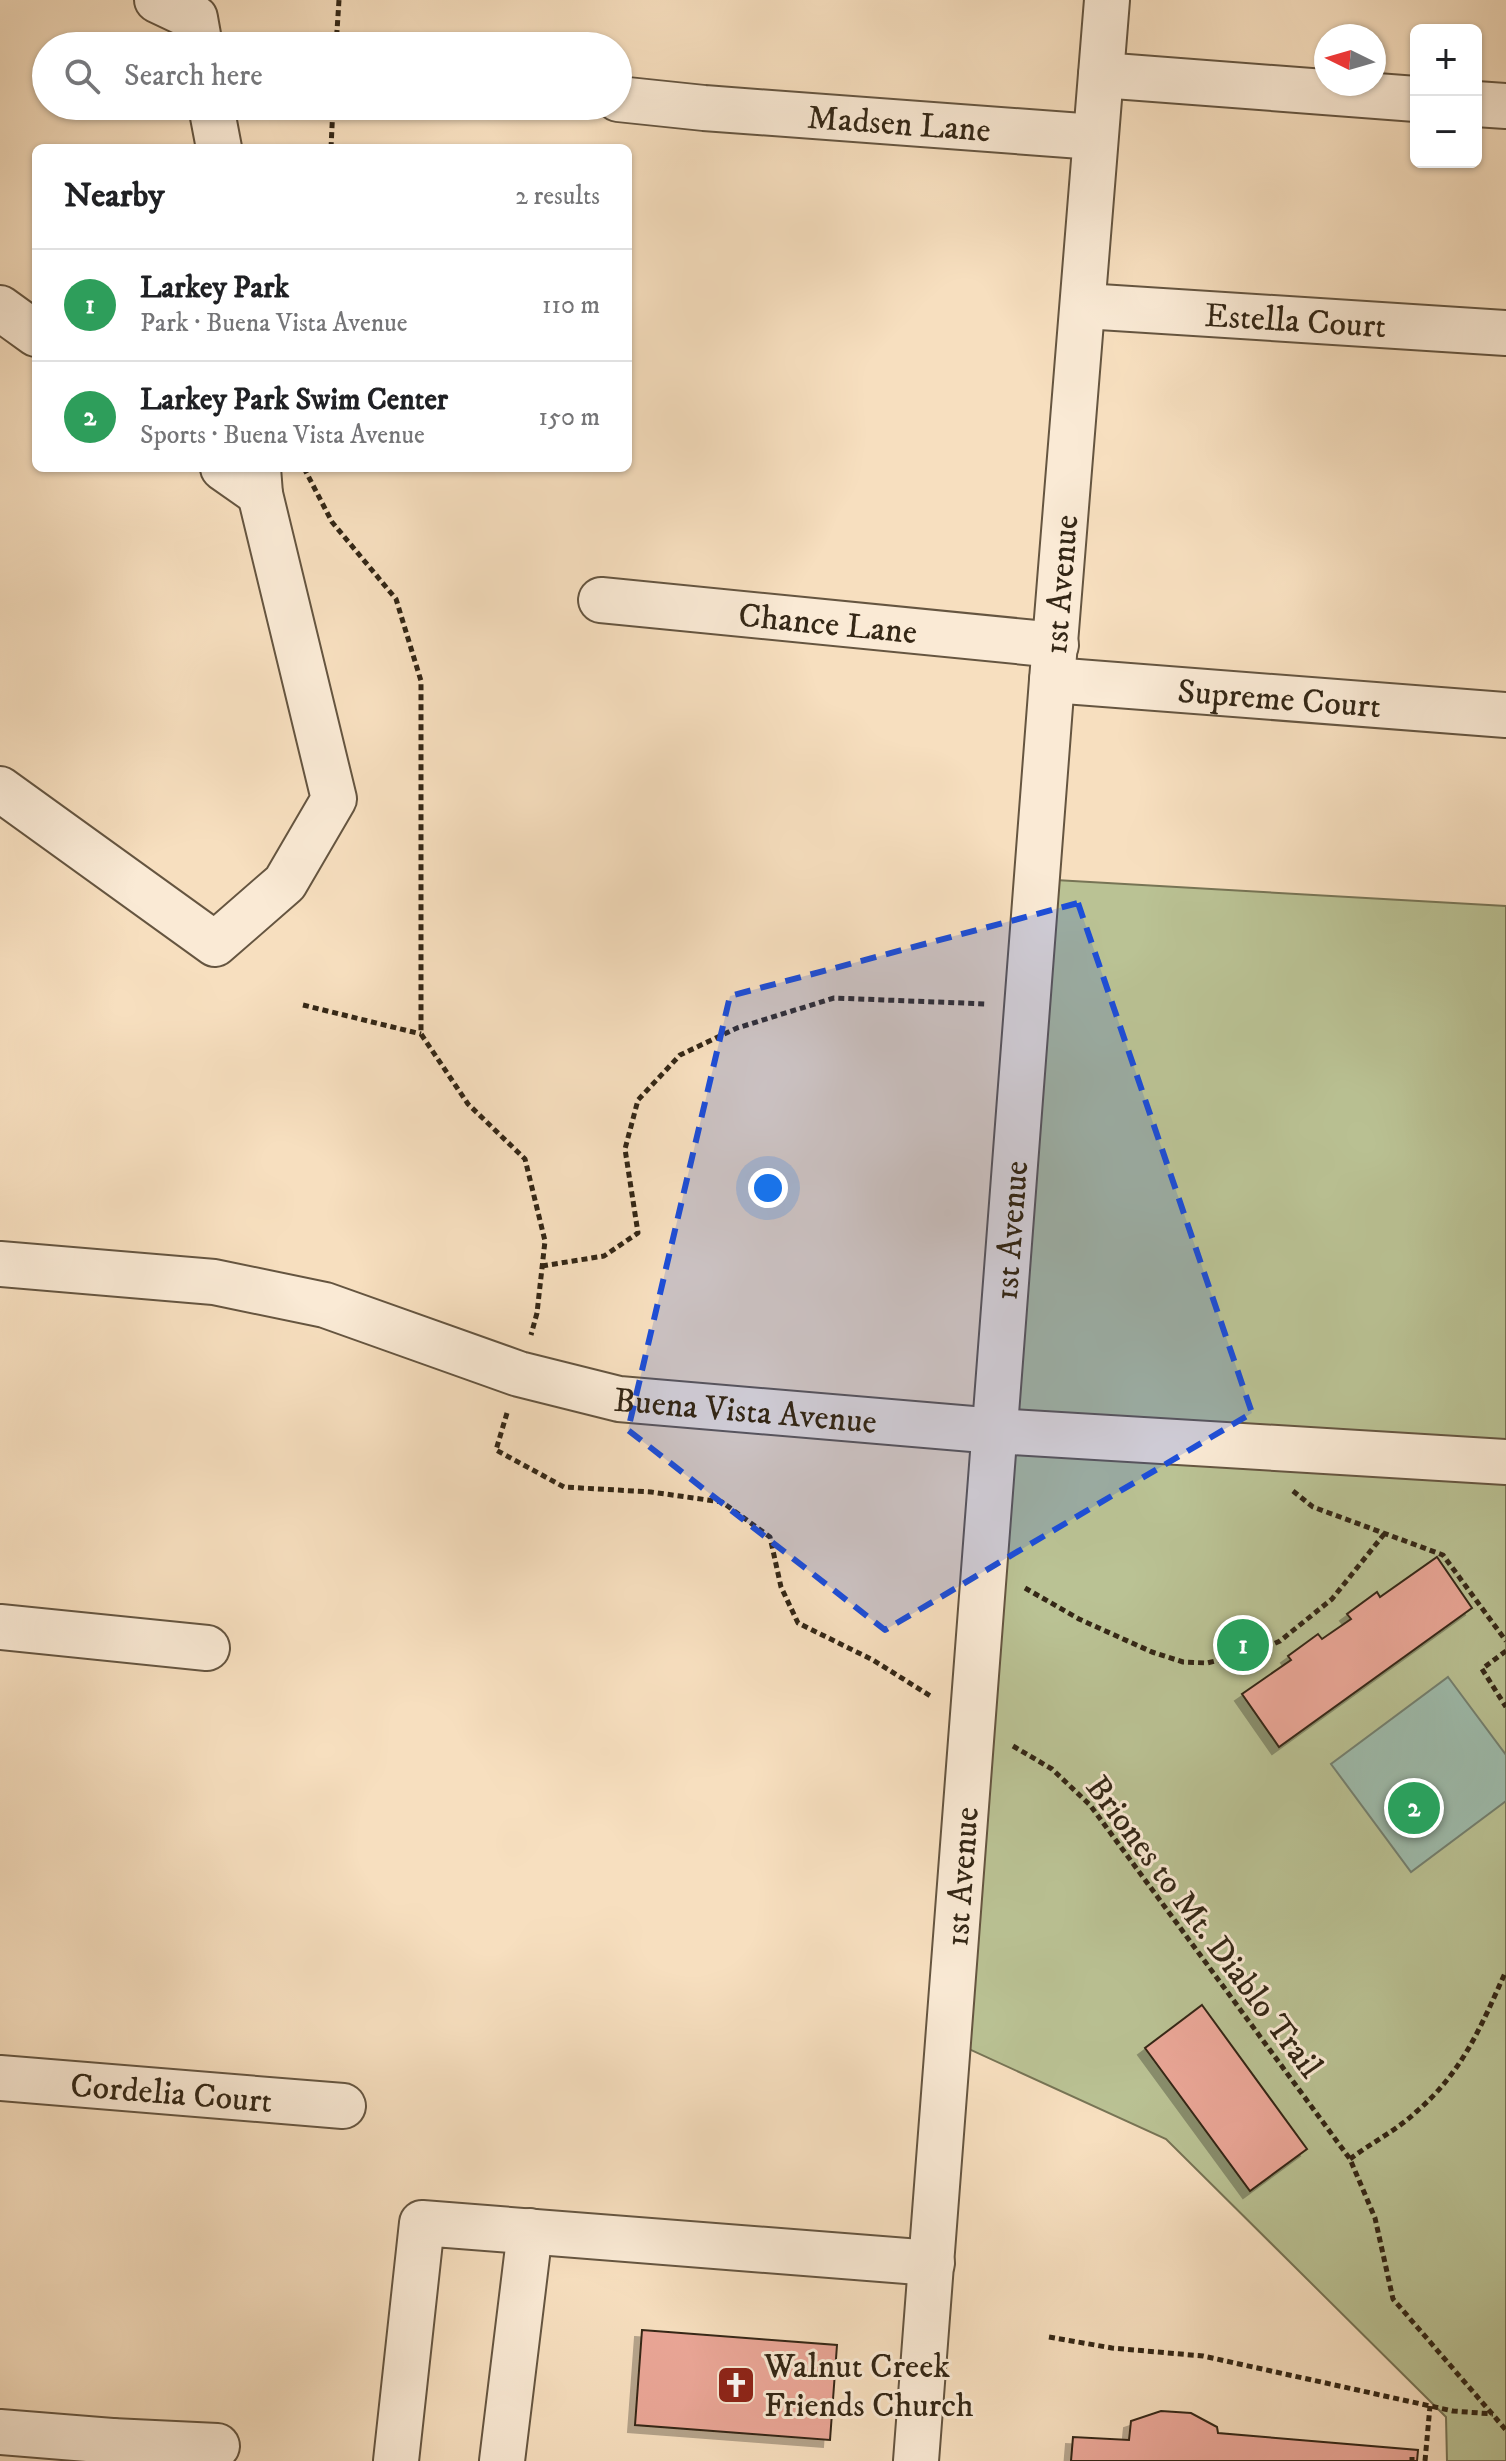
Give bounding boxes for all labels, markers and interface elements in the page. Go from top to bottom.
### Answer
north arrow [1314,24,1386,96]
map controls [1410,24,1482,168]
button: + [1410,24,1482,96]
search box [32,32,632,120]
icon: search [60,54,104,98]
text: Search here [124,58,263,95]
button: − [1410,96,1482,168]
street label: Madsen Lane [806,97,992,152]
text: Nearby [64,175,165,217]
text: 2 results [515,180,600,213]
text: Larkey Park [140,270,289,307]
text: 1 [85,289,95,322]
text: 110 m [542,289,600,322]
street label: Estella Court [1203,295,1388,348]
text: Park · Buena Vista Avenue [140,307,408,340]
text: Larkey Park Swim Center [140,382,448,419]
text: 2 [84,401,96,434]
text: 150 m [539,401,600,434]
text: Sports · Buena Vista Avenue [140,419,425,452]
street label: 1st Avenue [1035,513,1088,656]
street label: Chance Lane [736,595,919,654]
street label: Supreme Court [1176,671,1383,728]
street label: 1st Avenue [986,1159,1038,1302]
your location [748,1168,788,1208]
street label: Buena Vista Avenue [612,1380,878,1444]
pin: 1 [1217,1615,1269,1675]
street label: Briones to Mt. Diablo Trail [1076,1768,1331,2087]
pin: 2 [1388,1778,1440,1838]
street label: 1st Avenue [936,1805,989,1948]
street label: Cordelia Court [69,2065,274,2123]
place label: Walnut Creek Friends Church [763,2346,974,2427]
church icon: Walnut Creek Friends Church [715,2364,757,2406]

